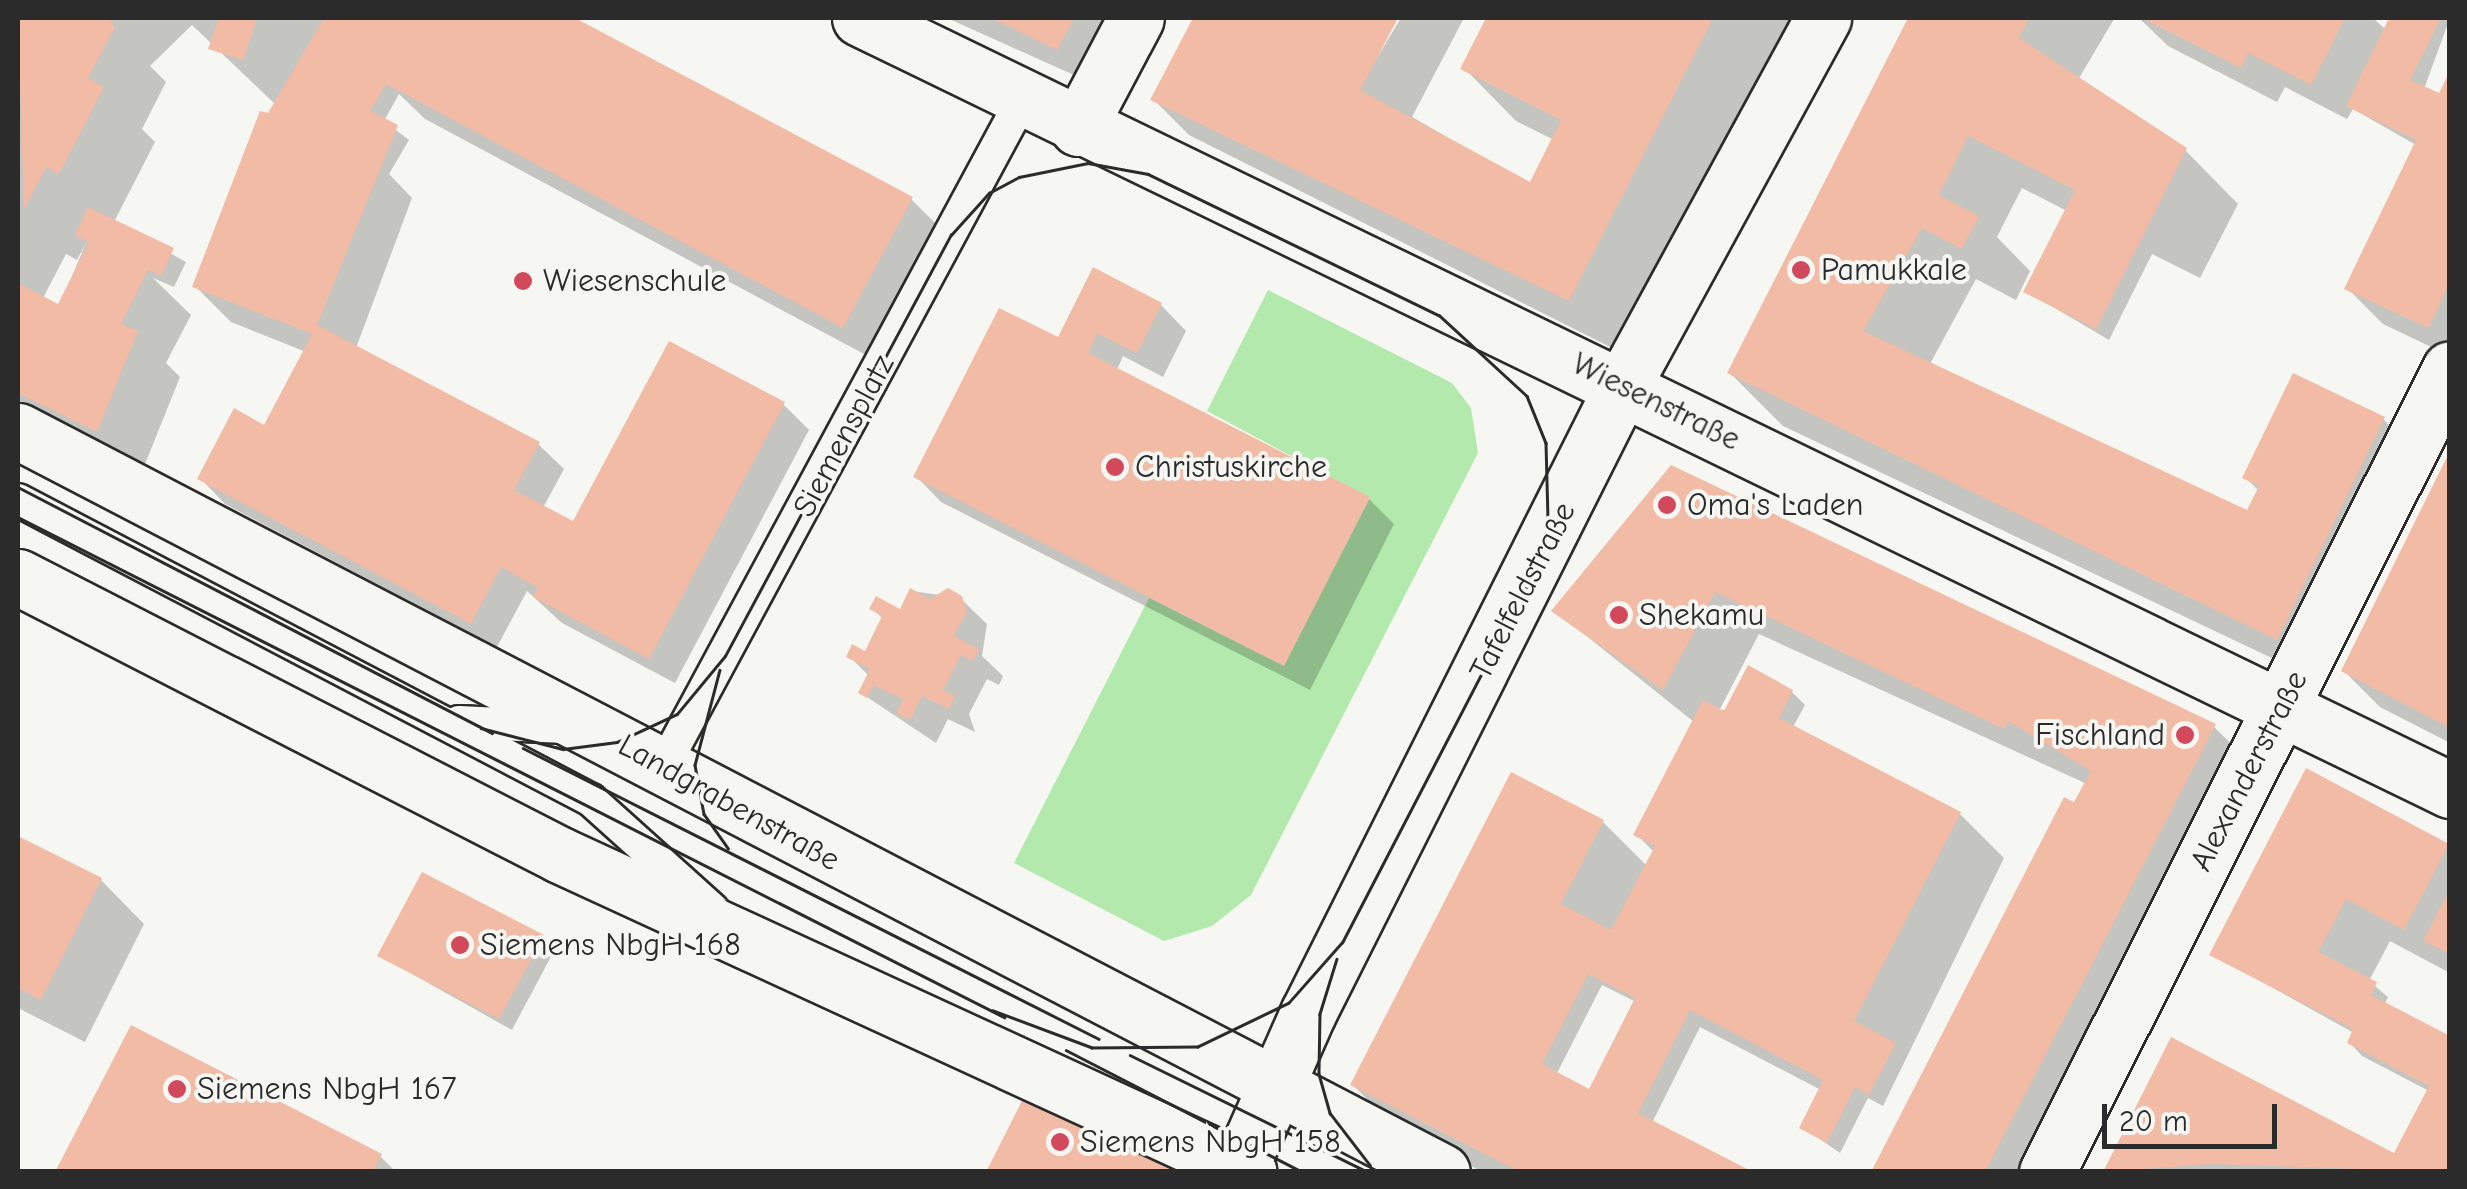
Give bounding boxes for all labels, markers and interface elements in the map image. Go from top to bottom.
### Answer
place label: Pamukkale [1821,251,1967,289]
marker: Pamukkale [1790,259,1812,281]
place label: Wiesenschule [543,262,726,300]
marker: Wiesenschule [512,270,534,292]
street label: Wiesenstraße [1566,345,1746,459]
street label: Siemensplatz [785,348,903,524]
place label: Christuskirche [1135,448,1327,486]
marker: Christuskirche [1104,456,1126,478]
place label: Oma's Laden [1687,486,1863,524]
marker: Oma's Laden [1656,494,1678,516]
street label: Tafelfeldstraße [1462,496,1584,686]
place label: Shekamu [1639,596,1764,634]
marker: Shekamu [1608,604,1630,626]
street label: Alexanderstraße [2182,664,2316,878]
place label: Fischland [2035,716,2165,754]
marker: Fischland [2174,724,2196,746]
street label: Landgrabenstraße [612,726,846,880]
place label: Siemens NbgH 168 [480,926,741,964]
marker: Siemens NbgH 168 [449,934,471,956]
place label: Siemens NbgH 167 [197,1070,456,1108]
marker: Siemens NbgH 167 [166,1078,188,1100]
scale bar [2107,1084,2282,1146]
text: 20 m [2119,1104,2188,1139]
place label: Siemens NbgH 158 [1080,1123,1341,1161]
marker: Siemens NbgH 158 [1049,1131,1071,1153]

